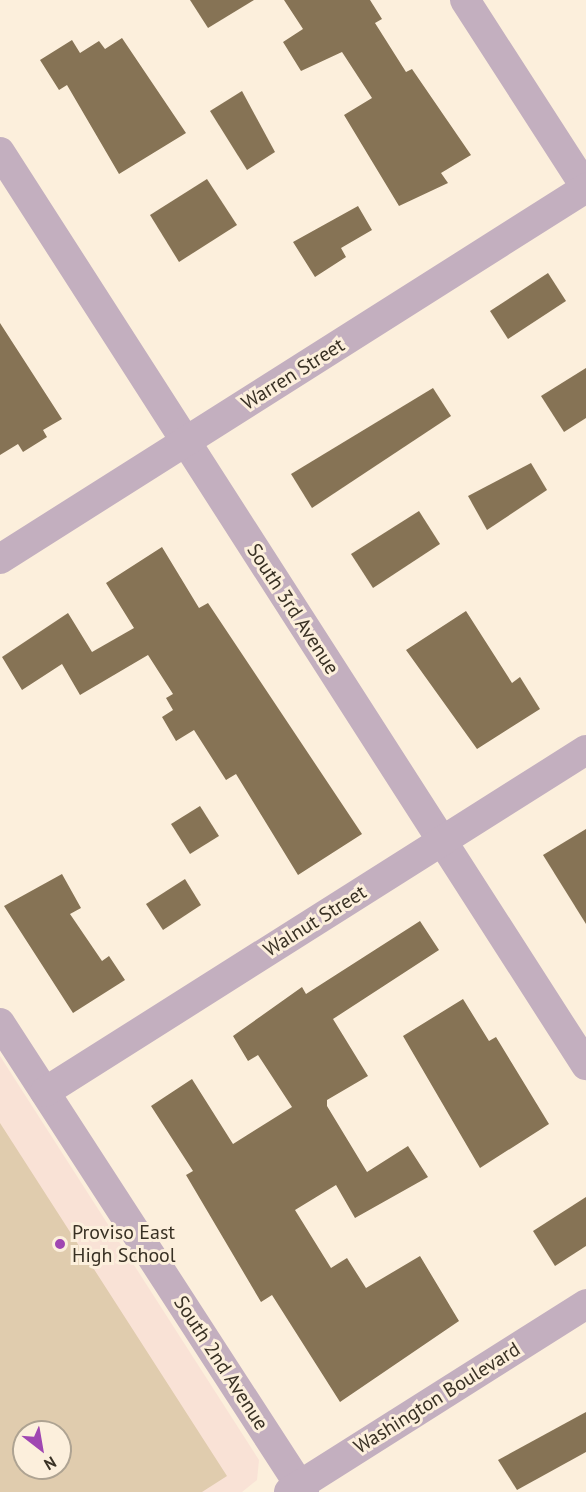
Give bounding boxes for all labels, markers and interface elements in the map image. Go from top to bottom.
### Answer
street label: Warren Street [237,333,349,415]
street label: South 3rd Avenue [242,539,344,679]
street label: Walnut Street [259,880,371,962]
place label: Proviso East High School [72,1220,176,1267]
marker: Proviso East High School [53,1237,67,1251]
street label: South 2nd Avenue [169,1291,273,1435]
street label: Washington Boulevard [349,1337,525,1459]
north arrow [12,1420,72,1480]
text: N [41,1452,60,1475]

